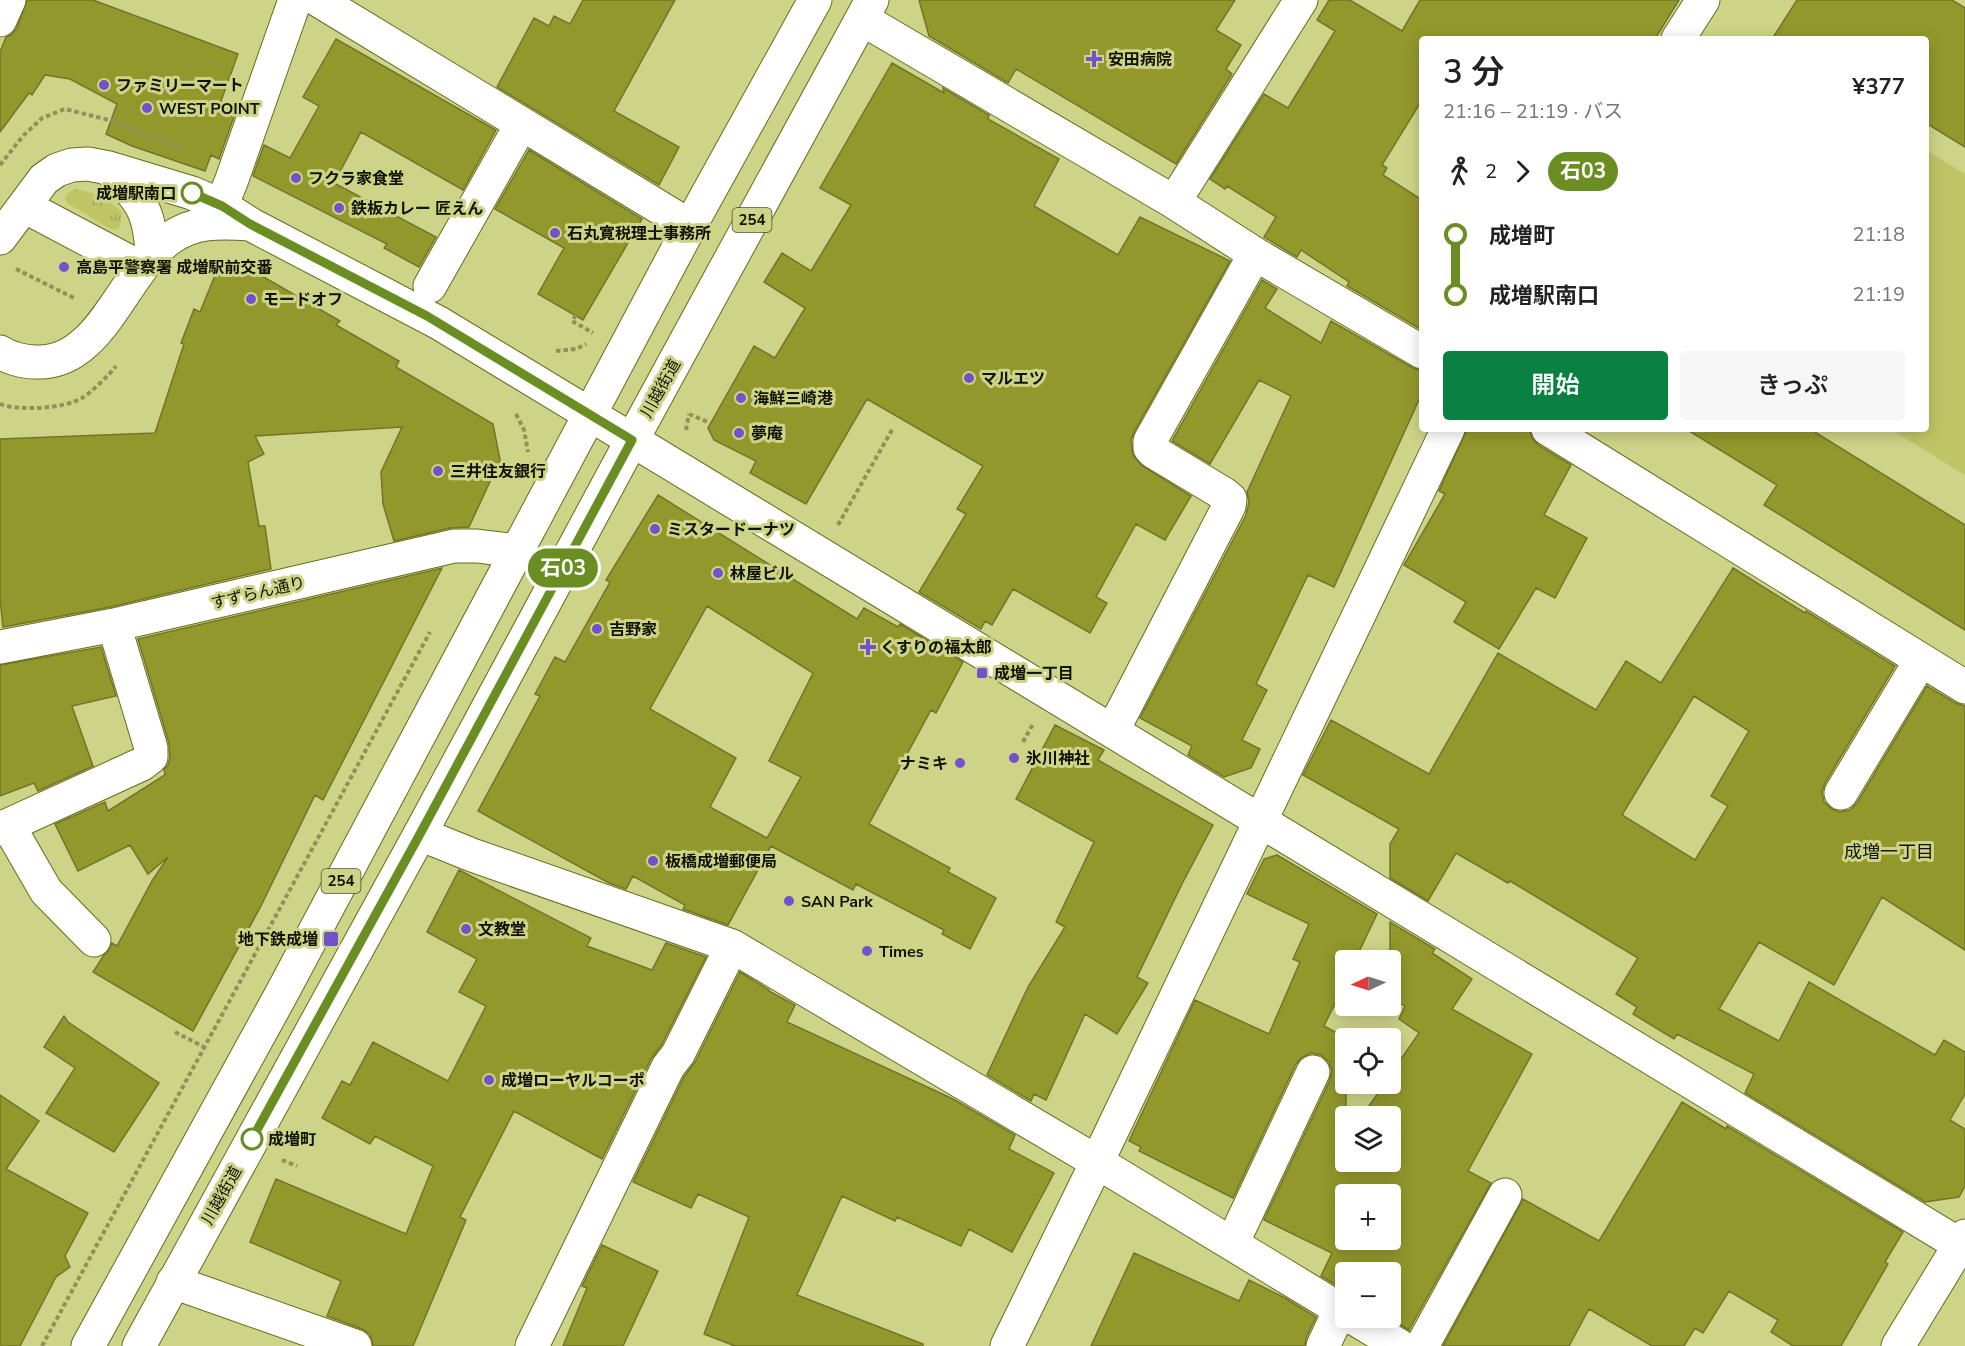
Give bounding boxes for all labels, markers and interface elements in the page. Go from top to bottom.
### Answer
place label: 安田病院 [1108,49,1172,71]
marker: 安田病院 [1085,50,1103,68]
text: 3 分 [1443,50,1504,95]
text: ¥377 [1852,72,1905,102]
place label: ファミリーマート [116,75,244,97]
marker: ファミリーマート [97,78,111,92]
place label: WEST POINT [159,98,260,120]
text: 21:16 – 21:19 · バス [1443,98,1623,125]
marker: WEST POINT [140,101,154,115]
icon: walk [1443,155,1476,188]
icon: forward [1506,155,1539,188]
text: 石03 [1560,157,1606,185]
text: 2 [1485,158,1497,185]
place label: フクラ家食堂 [308,168,404,190]
marker: フクラ家食堂 [289,171,303,185]
marker: 成増駅南口 [181,182,203,204]
place label: 成増駅南口 [96,183,176,205]
place label: 鉄板カレー 匠えん [351,198,483,220]
marker: 鉄板カレー 匠えん [332,201,346,215]
road number: 254 [732,208,771,232]
text: 成増町 [1489,221,1555,251]
text: 21:18 [1852,221,1905,248]
place label: 石丸寛税理士事務所 [567,223,711,245]
marker: 石丸寛税理士事務所 [548,226,562,240]
place label: 高島平警察署 成増駅前交番 [76,257,272,279]
marker: 高島平警察署 成増駅前交番 [57,260,71,274]
text: 成増駅南口 [1489,281,1599,311]
text: 21:19 [1852,281,1905,308]
place label: モードオフ [263,289,343,311]
marker: モードオフ [244,292,258,306]
button: 開始 [1443,351,1668,420]
button: きっぷ [1680,351,1905,420]
street label: 川越街道 [636,355,686,422]
place label: マルエツ [981,368,1045,390]
marker: マルエツ [962,371,976,385]
place label: 海鮮三崎港 [753,388,833,410]
marker: 海鮮三崎港 [734,391,748,405]
place label: 夢庵 [751,423,783,445]
marker: 夢庵 [732,426,746,440]
place label: 三井住友銀行 [450,461,546,483]
marker: 三井住友銀行 [431,464,445,478]
place label: ミスタードーナツ [667,519,795,541]
marker: ミスタードーナツ [648,522,662,536]
line badge: 石03 [528,548,598,588]
text: 石03 [540,554,586,582]
place label: 林屋ビル [730,563,794,585]
marker: 林屋ビル [711,566,725,580]
street label: すずらん通り [209,571,307,614]
place label: 吉野家 [609,619,657,641]
marker: 吉野家 [590,622,604,636]
place label: くすりの福太郎 [880,637,992,659]
marker: くすりの福太郎 [861,640,875,654]
place label: 成増一丁目 [994,663,1074,685]
marker: 成増一丁目 [975,666,989,680]
place label: 氷川神社 [1026,748,1090,770]
marker: 氷川神社 [1007,751,1021,765]
place label: ナミキ [900,753,948,775]
marker: ナミキ [953,756,967,770]
district label: 成増一丁目 [1844,840,1934,864]
place label: 板橋成増郵便局 [665,851,777,873]
marker: 板橋成増郵便局 [646,854,660,868]
road number: 254 [322,869,360,893]
place label: SAN Park [801,891,873,913]
marker: SAN Park [782,894,796,908]
place label: 文教堂 [478,919,526,941]
marker: 文教堂 [459,922,473,936]
place label: 地下鉄成増 [238,929,318,951]
marker: 地下鉄成増 [322,930,340,948]
place label: Times [879,941,924,963]
marker: Times [860,944,874,958]
north arrow [1335,950,1401,1016]
map controls [1335,950,1401,1328]
button: locate [1335,1028,1401,1094]
place label: 成増ローヤルコーポ [501,1070,645,1092]
marker: 成増ローヤルコーポ [482,1073,496,1087]
button: layers [1335,1106,1401,1172]
marker: 成増町 [241,1128,263,1150]
place label: 成増町 [268,1129,316,1151]
street label: 川越街道 [197,1162,247,1229]
button: + [1335,1184,1401,1250]
button: − [1335,1262,1401,1328]

